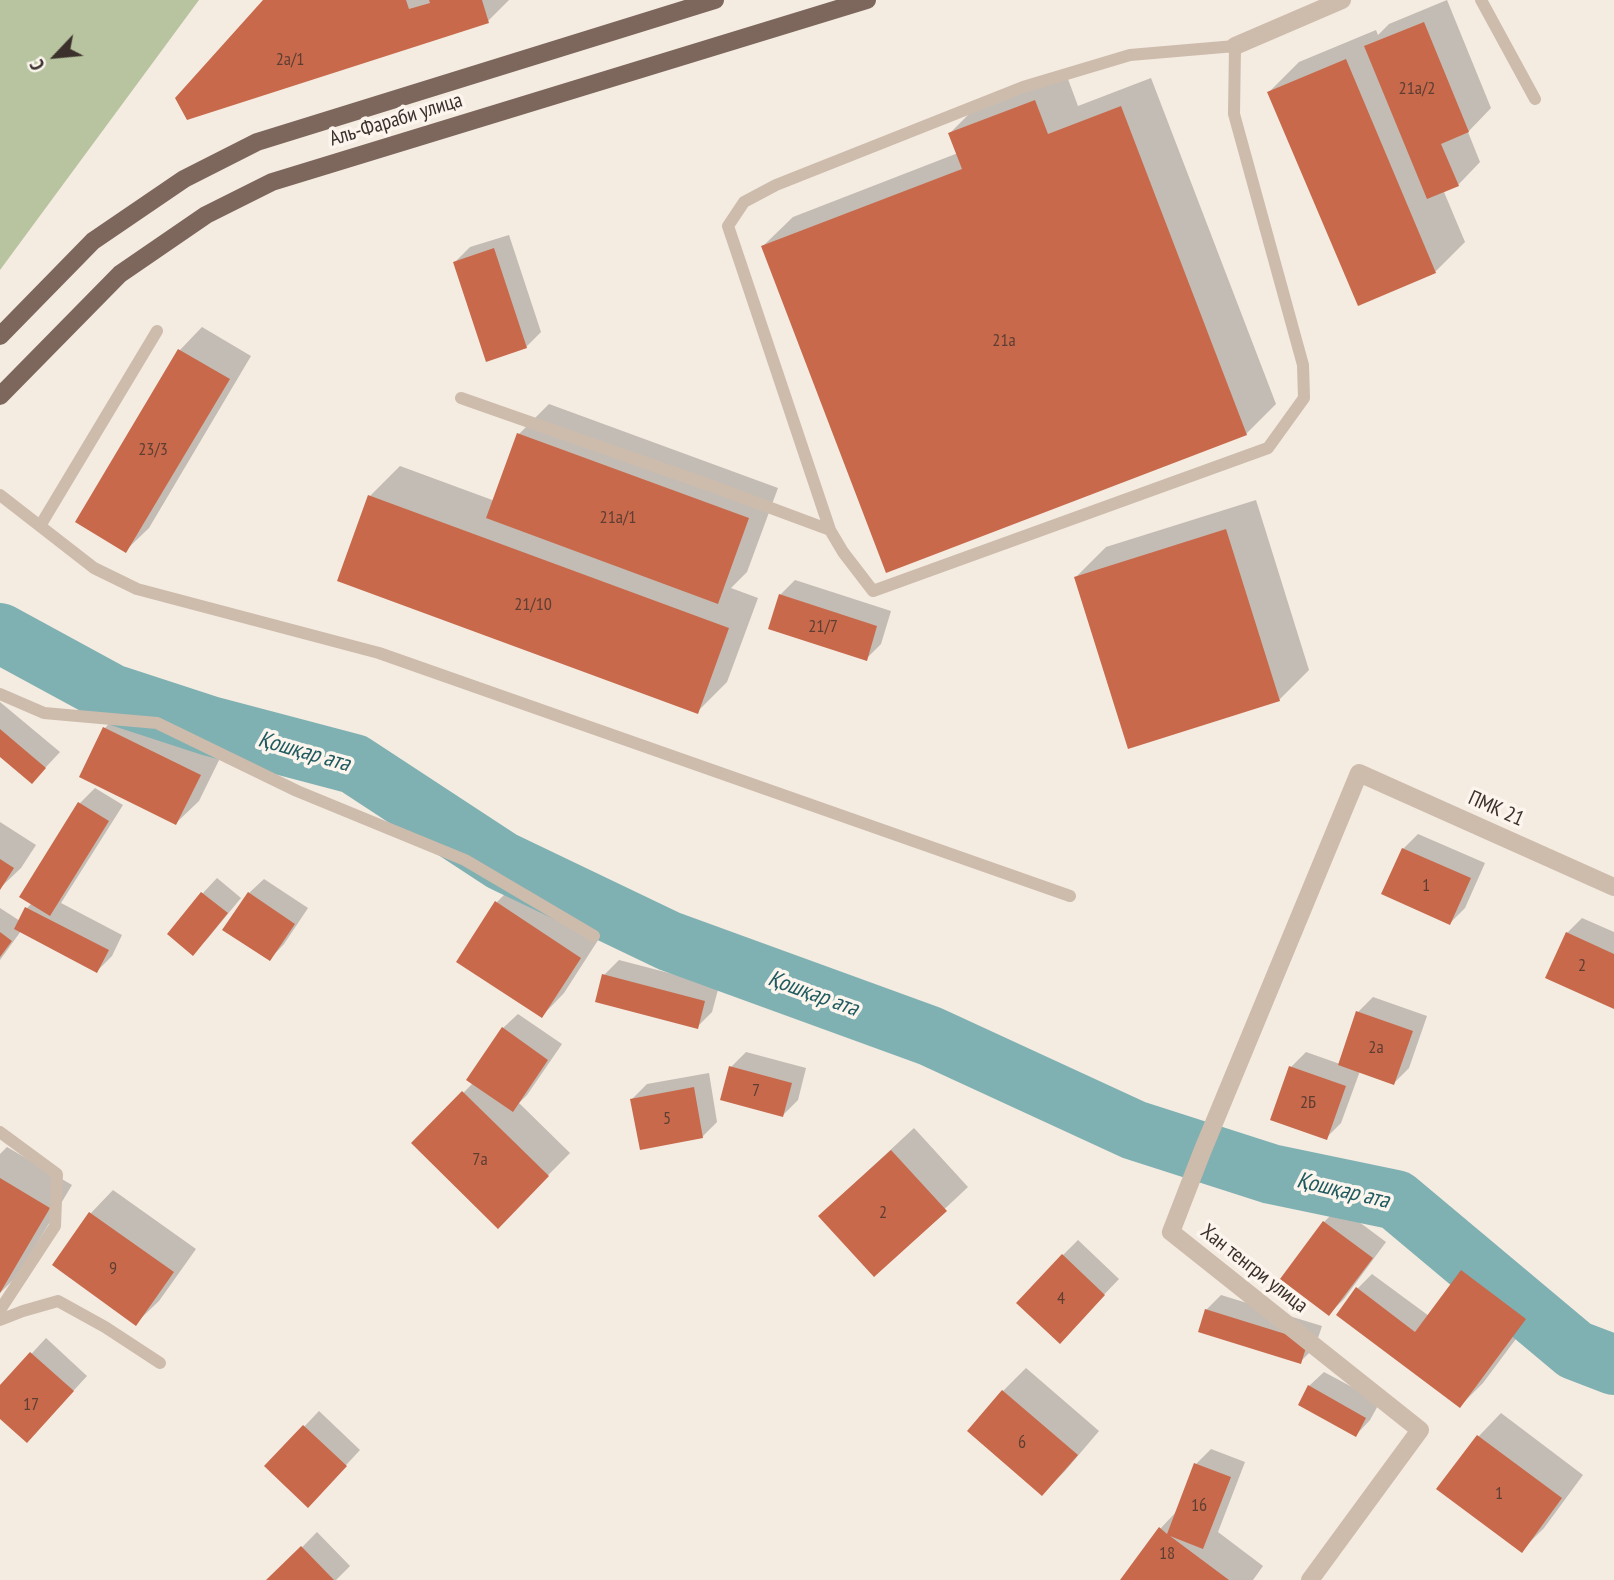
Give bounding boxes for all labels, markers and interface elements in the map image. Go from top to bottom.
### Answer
north arrow [21,21,91,91]
house number: 2а/1 [276,49,304,71]
text: С [24,56,50,74]
house number: 21а/2 [1399,78,1435,100]
street label: Аль-Фараби улица [327,88,465,152]
house number: 21а [992,330,1016,352]
house number: 23/3 [138,439,168,461]
house number: 21а/1 [600,507,636,529]
house number: 21/10 [514,594,552,616]
house number: 21/7 [808,616,838,638]
water label: Қошқар ата [255,726,353,778]
street label: ПМК 21 [1464,786,1528,832]
house number: 1 [1422,875,1430,897]
house number: 2 [1578,955,1586,977]
water label: Қошқар ата [764,965,862,1023]
house number: 2а [1368,1037,1384,1059]
house number: 7 [752,1080,760,1102]
house number: 2Б [1300,1092,1316,1114]
house number: 5 [663,1108,671,1130]
house number: 7а [472,1149,488,1171]
water label: Қошқар ата [1294,1167,1392,1215]
house number: 2 [879,1202,887,1224]
street label: Хан тенгри улица [1195,1219,1313,1319]
house number: 9 [109,1258,117,1280]
house number: 4 [1057,1288,1065,1310]
house number: 17 [23,1394,39,1416]
house number: 6 [1018,1432,1026,1454]
house number: 1 [1495,1483,1503,1505]
house number: 16 [1191,1495,1207,1517]
house number: 18 [1159,1543,1175,1565]

